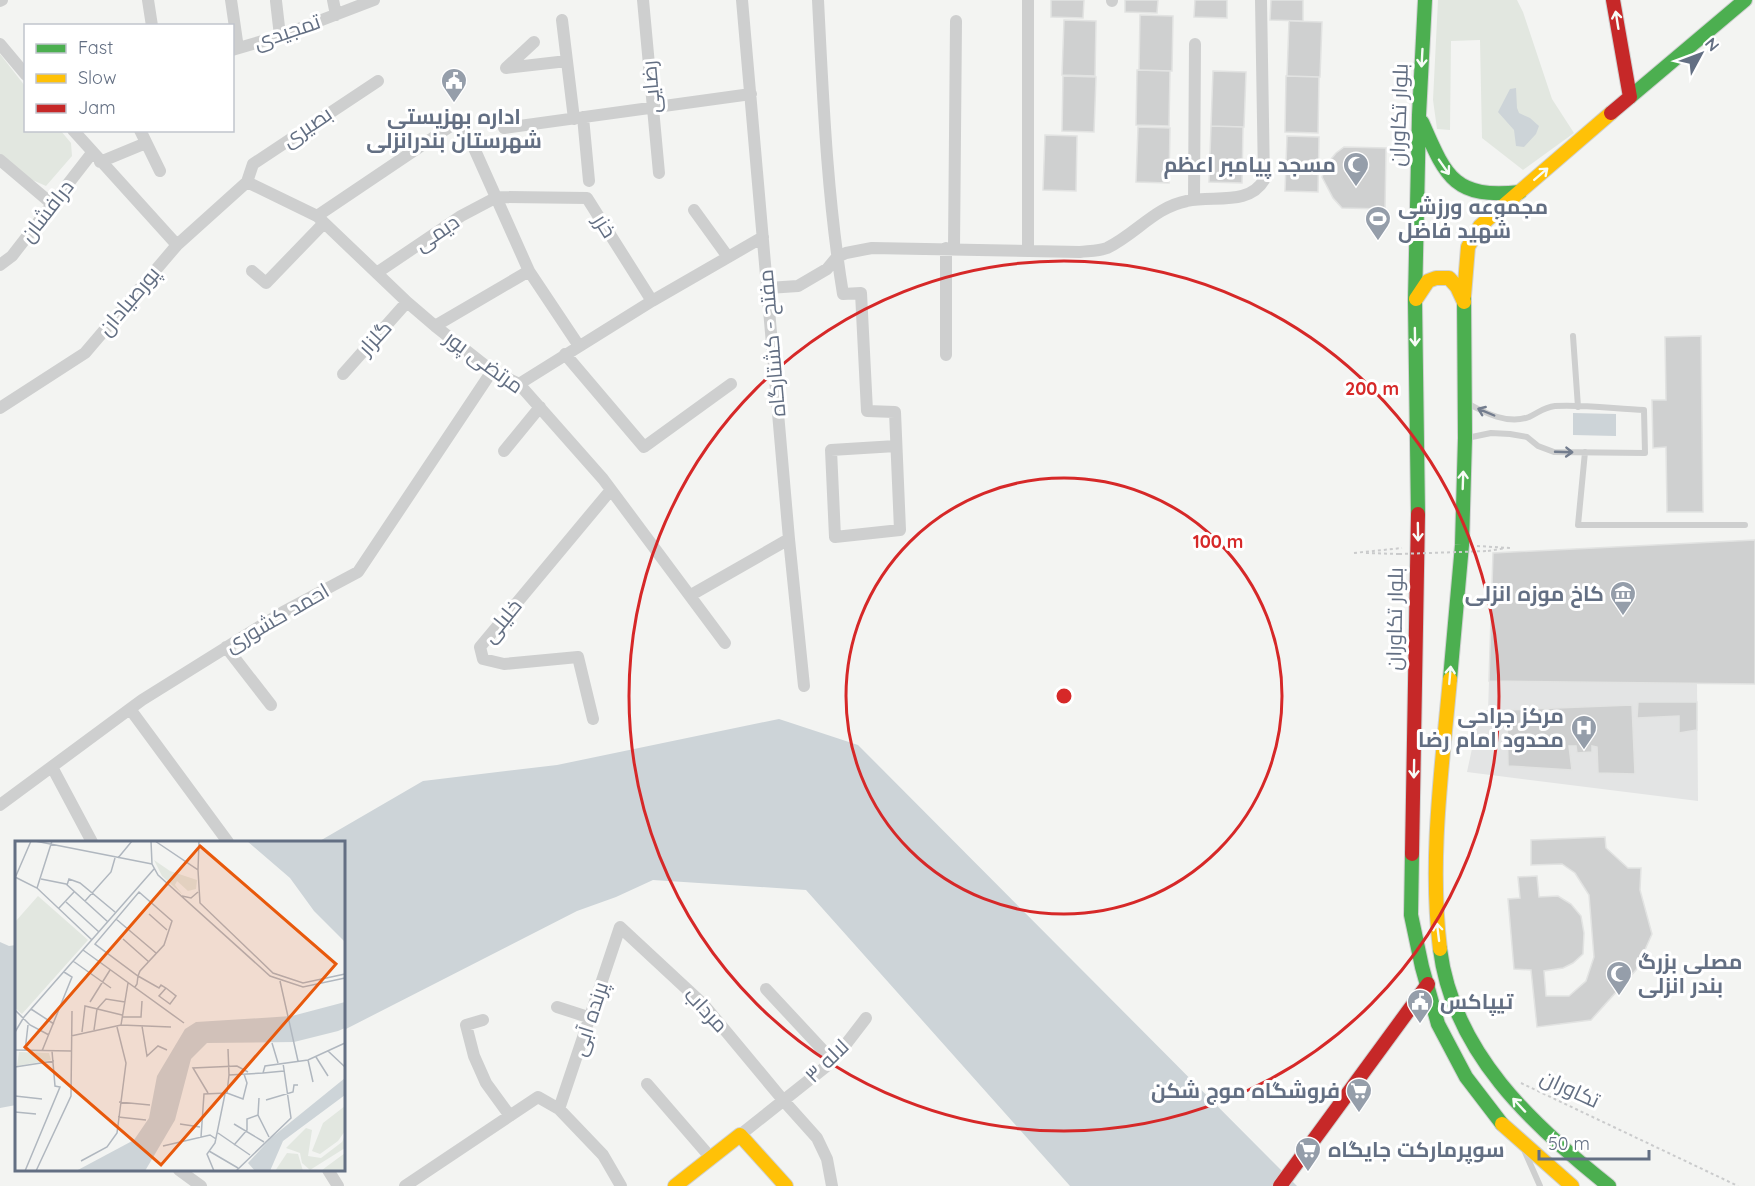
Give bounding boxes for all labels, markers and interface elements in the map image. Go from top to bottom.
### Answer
street label: تمجیدی [250,7,324,55]
one-way arrow [1611,11,1622,31]
legend [24,24,234,132]
north arrow [1671,24,1731,84]
text: N [1701,33,1724,55]
text: Fast [78,36,113,59]
one-way arrow [1416,48,1427,68]
street label: رضایی [635,59,666,115]
street label: بلوار تکاوران [1383,63,1414,167]
text: Slow [78,66,116,89]
public building icon: اداره بهزیستی شهرستان بندرانزلی [439,66,469,104]
text: Jam [78,96,116,119]
street label: بصیری [276,100,337,153]
place label: اداره بهزیستی شهرستان بندرانزلی [366,103,542,154]
mosque icon: مسجد پیامبر اعظم [1341,150,1371,188]
place label: مسجد پیامبر اعظم [1163,151,1336,180]
one-way arrow [1438,159,1450,175]
one-way arrow [1533,167,1548,181]
street label: درافشان [14,174,80,247]
place label: مجموعه ورزشی شهید فاضل [1398,193,1548,244]
sports icon: مجموعه ورزشی شهید فاضل [1363,204,1393,242]
street label: دیمی [409,208,464,257]
street label: خزر [588,208,623,242]
street label: پورصیادان [92,260,167,342]
street label: مفتح - کشتارگاه [752,268,792,418]
street label: گلزار [351,314,397,361]
street label: مرتضی پور [438,323,529,400]
one-way arrow [1409,327,1421,347]
text: 200 m [1345,377,1399,400]
one-way arrow [1478,406,1496,417]
one-way arrow [1553,446,1573,457]
one-way arrow [1458,471,1469,491]
one-way arrow [1412,522,1423,542]
text: 100 m [1193,530,1243,553]
street label: بلوار تکاوران [1380,567,1409,671]
street label: احمد کشوری [220,577,334,658]
museum icon: کاخ موزه انزلی [1608,579,1638,617]
place label: کاخ موزه انزلی [1465,580,1604,608]
street label: خلیلی [476,593,528,648]
one-way arrow [1445,665,1456,685]
centre of rings [1054,686,1074,706]
place label: مرکز جراحی محدود امام رضا [1418,702,1564,754]
hospital icon: مرکز جراحی محدود امام رضا [1569,713,1599,751]
one-way arrow [1408,759,1420,779]
inset map [15,841,345,1171]
one-way arrow [1432,922,1443,942]
place label: مصلی بزرگ بندر انزلی [1638,948,1742,998]
mosque icon: مصلی بزرگ بندر انزلی [1604,959,1634,997]
street label: پرنده آبی [565,978,615,1060]
street label: مرداب [679,981,734,1037]
public building icon: تیپاکس [1405,987,1435,1025]
place label: تیپاکس [1440,988,1515,1016]
street label: لاله ۳ [799,1033,854,1087]
street label: تکاوران [1536,1063,1604,1114]
supermarket icon: فروشگاه موج شکن [1344,1076,1374,1114]
place label: فروشگاه موج شکن [1151,1077,1340,1105]
one-way arrow [1512,1097,1526,1112]
scale bar [1539,1123,1648,1161]
text: 50 m [1548,1132,1590,1155]
supermarket icon: سوپرمارکت جایگاه [1293,1135,1323,1173]
place label: سوپرمارکت جایگاه [1328,1136,1504,1165]

